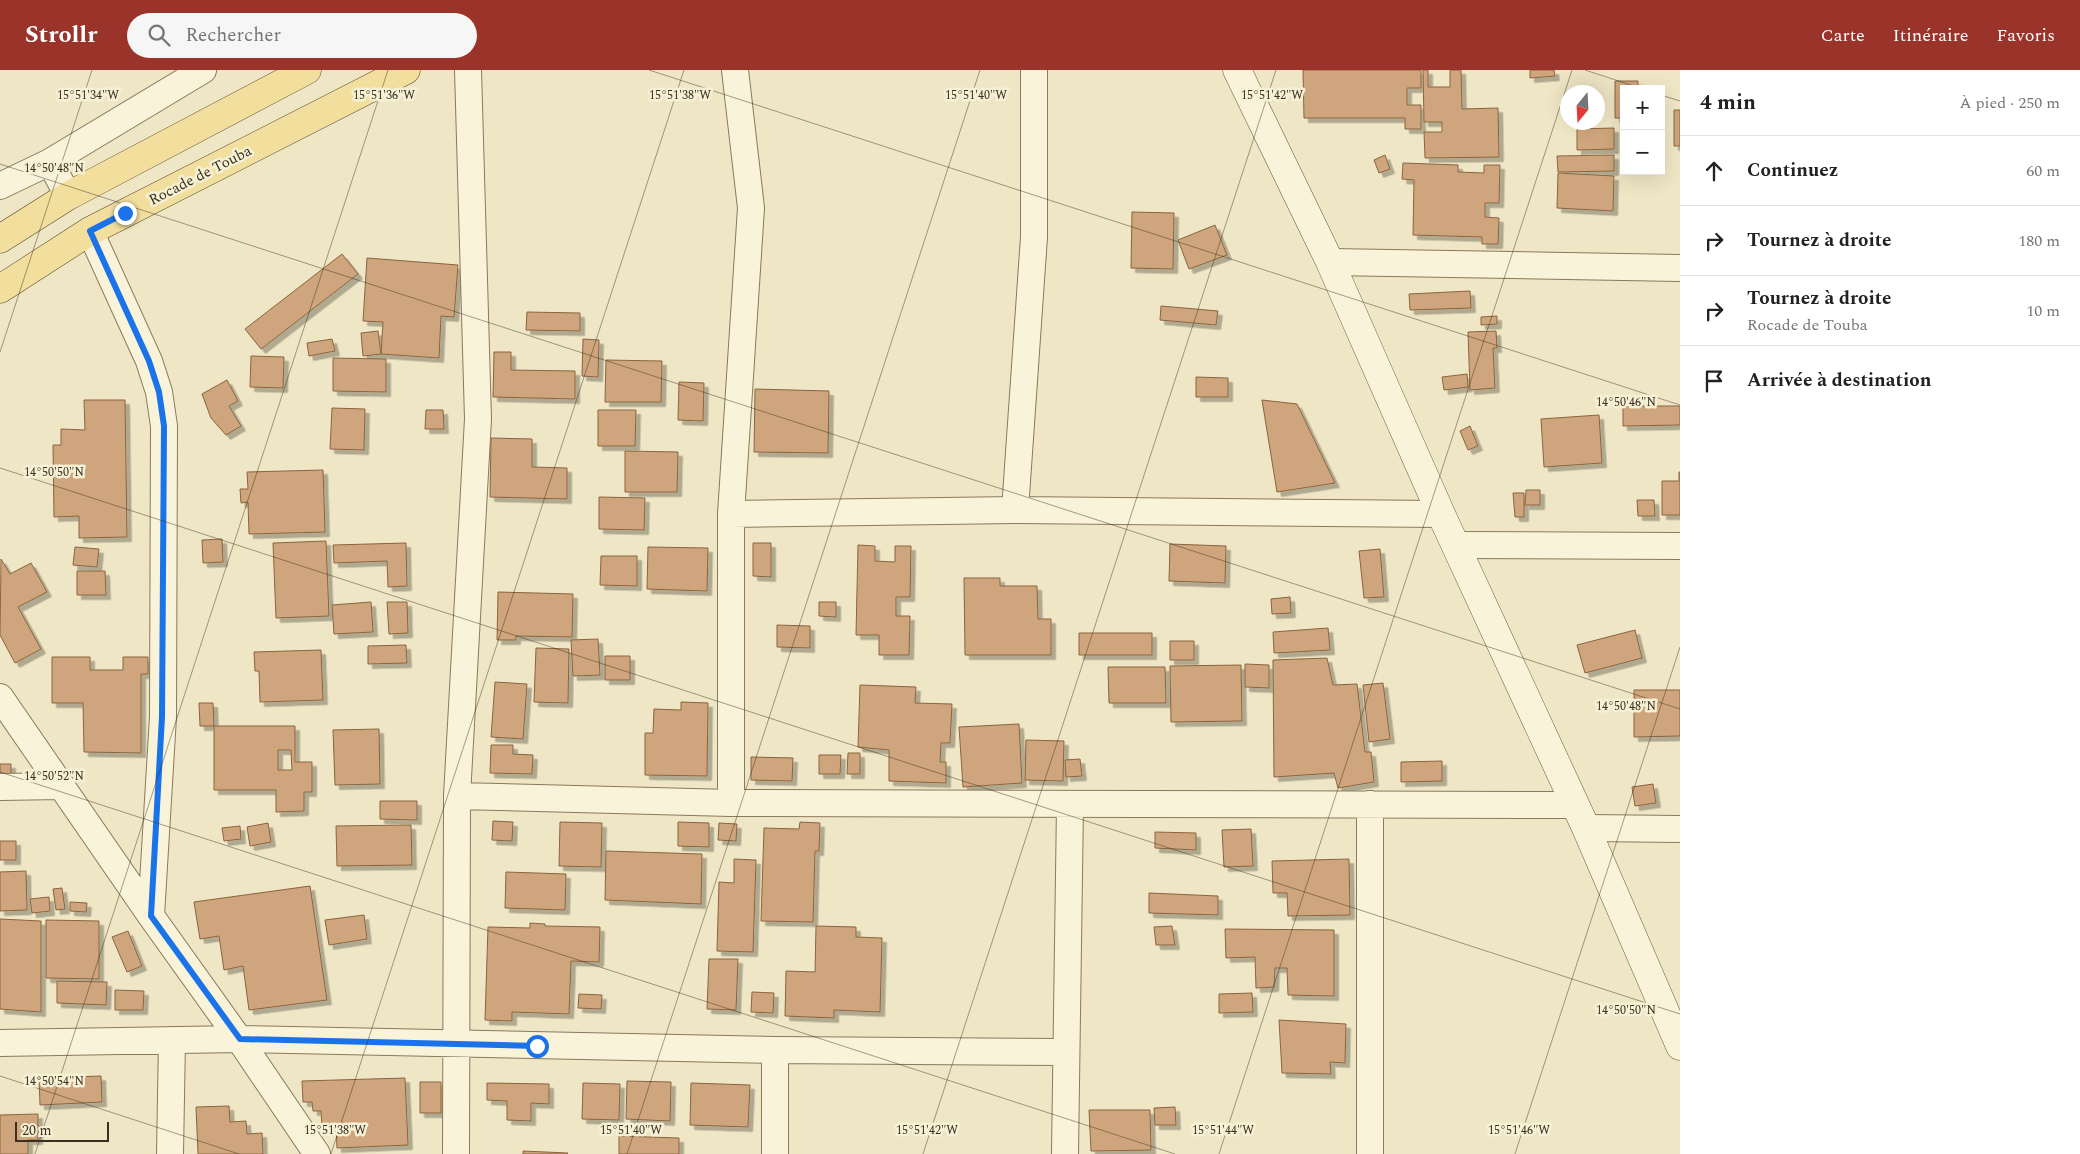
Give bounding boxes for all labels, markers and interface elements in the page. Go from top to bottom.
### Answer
search box [127,13,477,58]
text: Strollr [25,17,97,53]
icon: search [145,21,173,49]
text: Rechercher [185,21,281,50]
text: Carte [1821,22,1865,49]
text: Itinéraire [1893,22,1969,49]
text: Favoris [1997,22,2055,49]
north arrow [1560,85,1605,130]
map controls [1620,85,1665,175]
button: + [1620,85,1665,130]
text: 15°51'34"W [57,86,119,105]
text: 15°51'36"W [353,86,415,105]
text: 15°51'38"W [649,86,711,105]
text: 15°51'40"W [945,86,1007,105]
text: 15°51'42"W [1241,86,1303,105]
text: 4 min [1700,87,1756,119]
text: À pied · 250 m [1959,91,2060,115]
button: − [1620,130,1665,175]
street label: Rocade de Touba [145,139,256,211]
text: Continuez [1747,156,1838,185]
icon: ahead [1700,157,1728,185]
text: 14°50'48"N [24,159,84,178]
text: 60 m [2026,159,2060,183]
route end [114,202,137,225]
text: Tournez à droite [1747,226,1891,255]
icon: right [1700,227,1728,255]
text: 180 m [2018,229,2060,253]
text: Tournez à droite [1747,284,1891,313]
icon: right [1700,297,1728,325]
text: 10 m [2026,299,2060,323]
text: Rocade de Touba [1747,313,1868,337]
text: Arrivée à destination [1747,366,1931,395]
icon: arrive [1700,367,1728,395]
text: 14°50'46"N [1596,393,1656,412]
text: 14°50'50"N [24,463,84,482]
text: 14°50'48"N [1596,697,1656,716]
text: 14°50'52"N [24,767,84,786]
text: 14°50'50"N [1596,1001,1656,1020]
route start [526,1035,549,1058]
text: 14°50'54"N [24,1072,84,1091]
scale bar [15,1119,109,1142]
text: 20 m [22,1120,52,1141]
text: 15°51'38"W [304,1121,366,1140]
text: 15°51'40"W [600,1121,662,1140]
text: 15°51'42"W [896,1121,958,1140]
text: 15°51'44"W [1192,1121,1254,1140]
text: 15°51'46"W [1488,1121,1550,1140]

